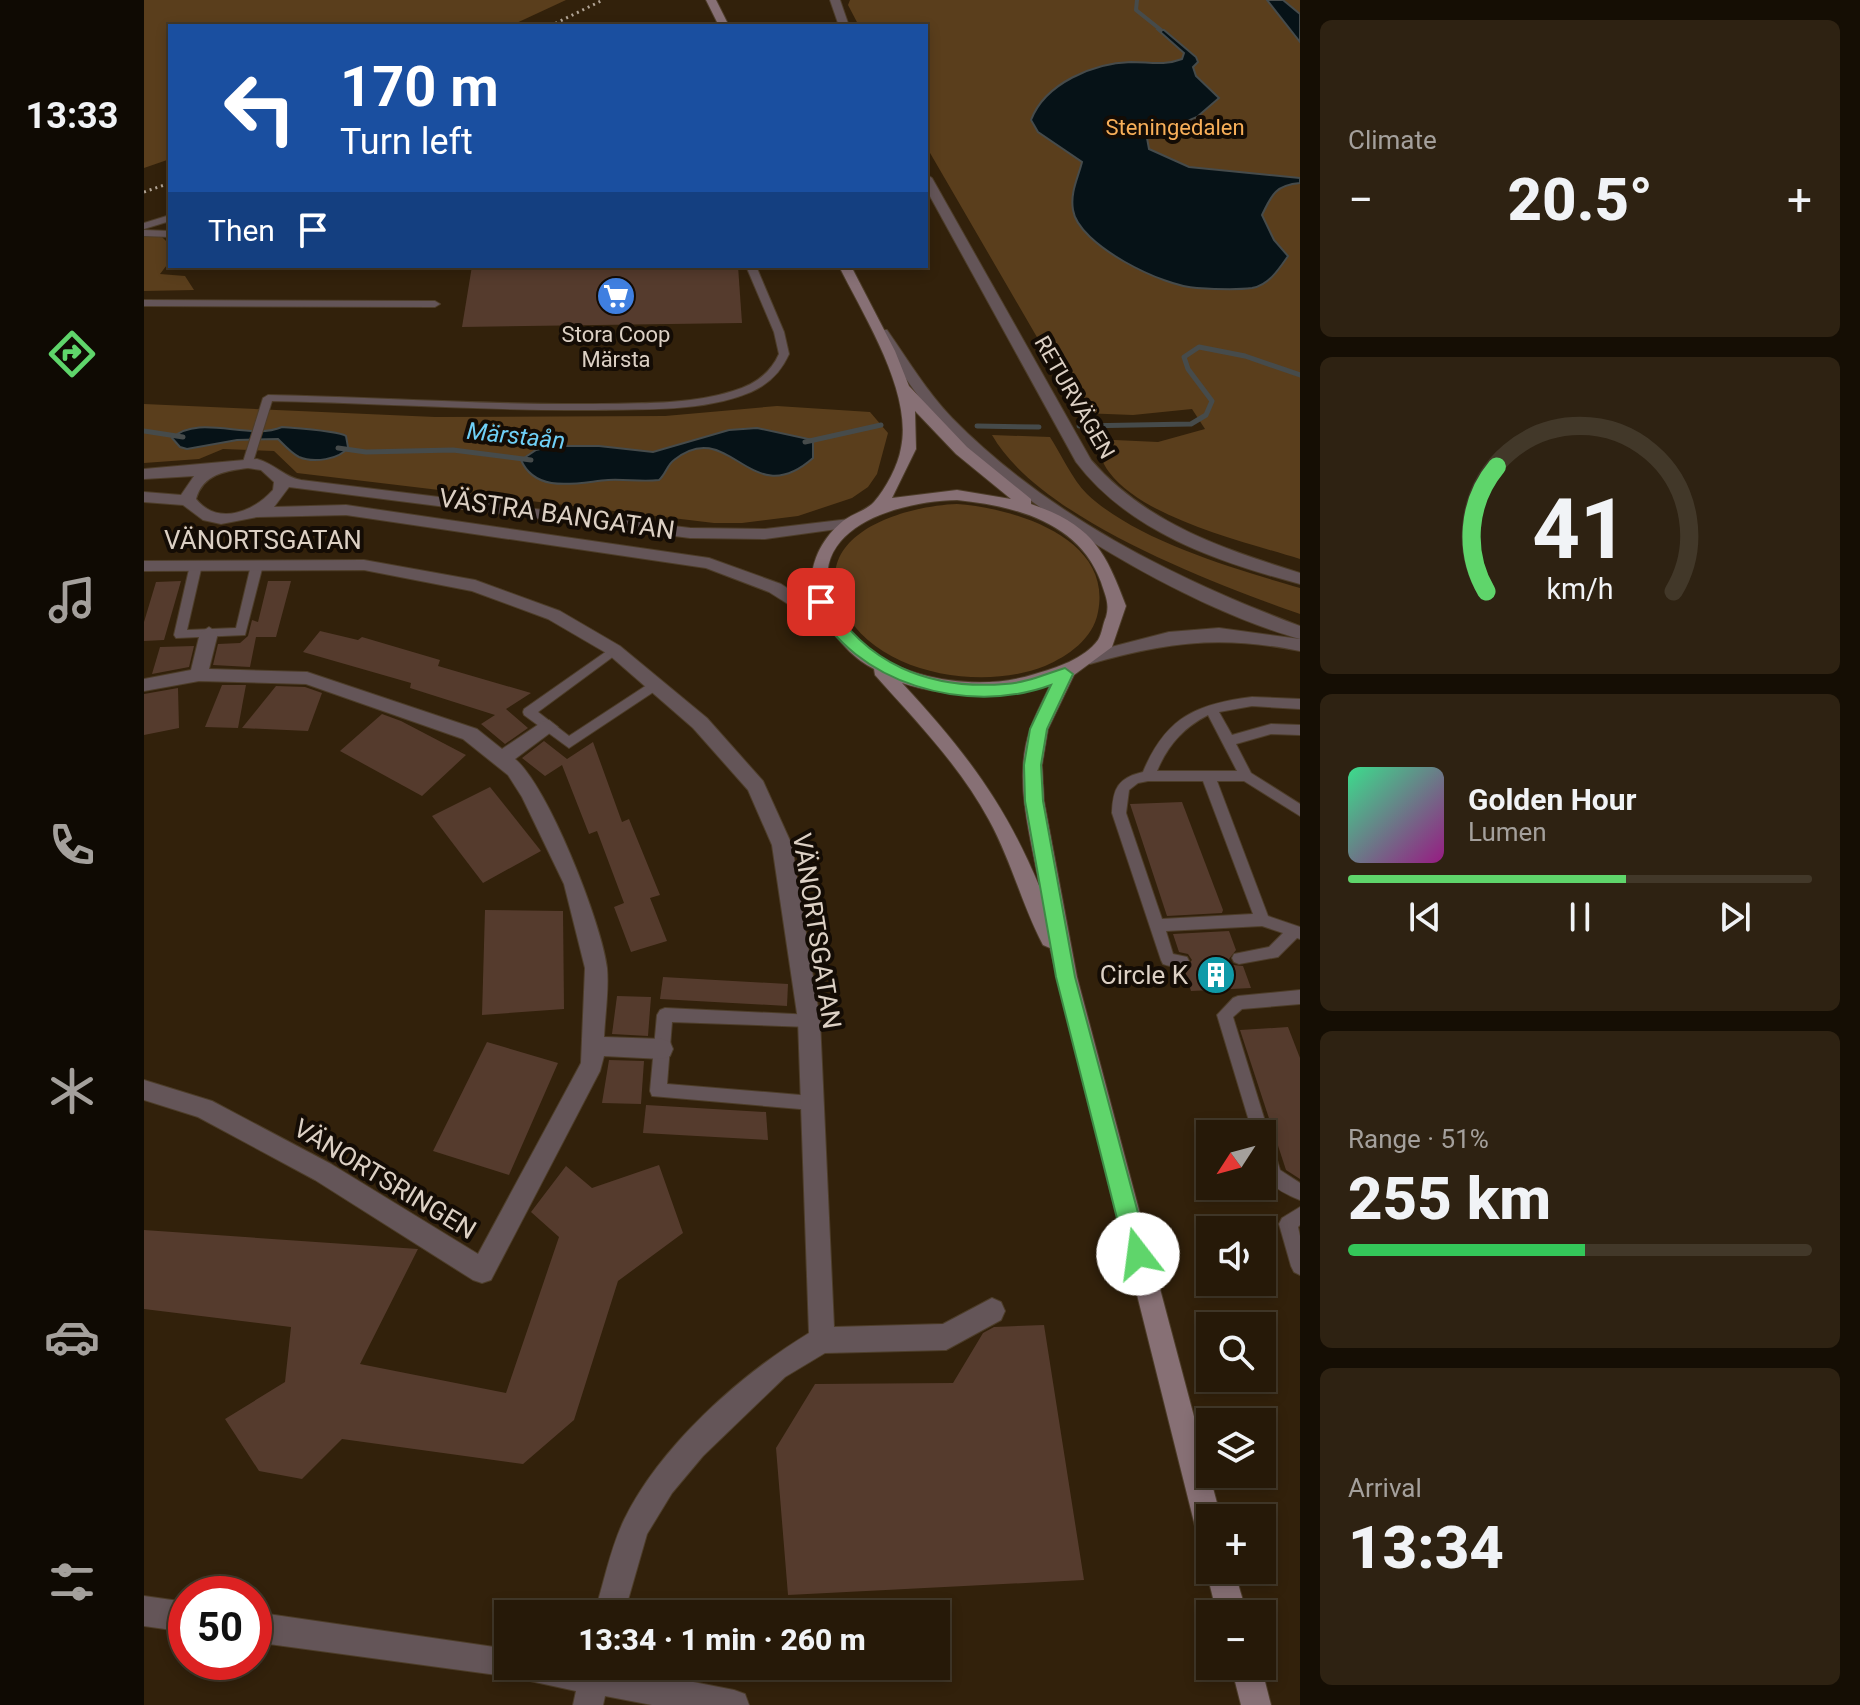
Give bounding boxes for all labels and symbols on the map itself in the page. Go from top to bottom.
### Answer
park label: Steningedalen [1105,115,1245,140]
supermarket icon: Stora Coop Märsta [595,275,637,317]
place label: Stora Coop Märsta [562,322,670,372]
street label: RETURVÄGEN [1029,331,1120,463]
water label: Märstaån [465,417,567,455]
street label: VÄSTRA BANGATAN [437,483,677,545]
street label: VÄNORTSGATAN [164,525,362,555]
pin [787,568,855,636]
street label: VÄNORTSGATAN [787,831,847,1031]
building icon: Circle K [1195,954,1237,996]
place label: Circle K [1100,960,1189,990]
street label: VÄNORTSRINGEN [288,1113,482,1245]
north arrow [1196,1120,1276,1200]
position arrow [1096,1212,1180,1296]
speed limit sign: 50 [168,1576,272,1680]

